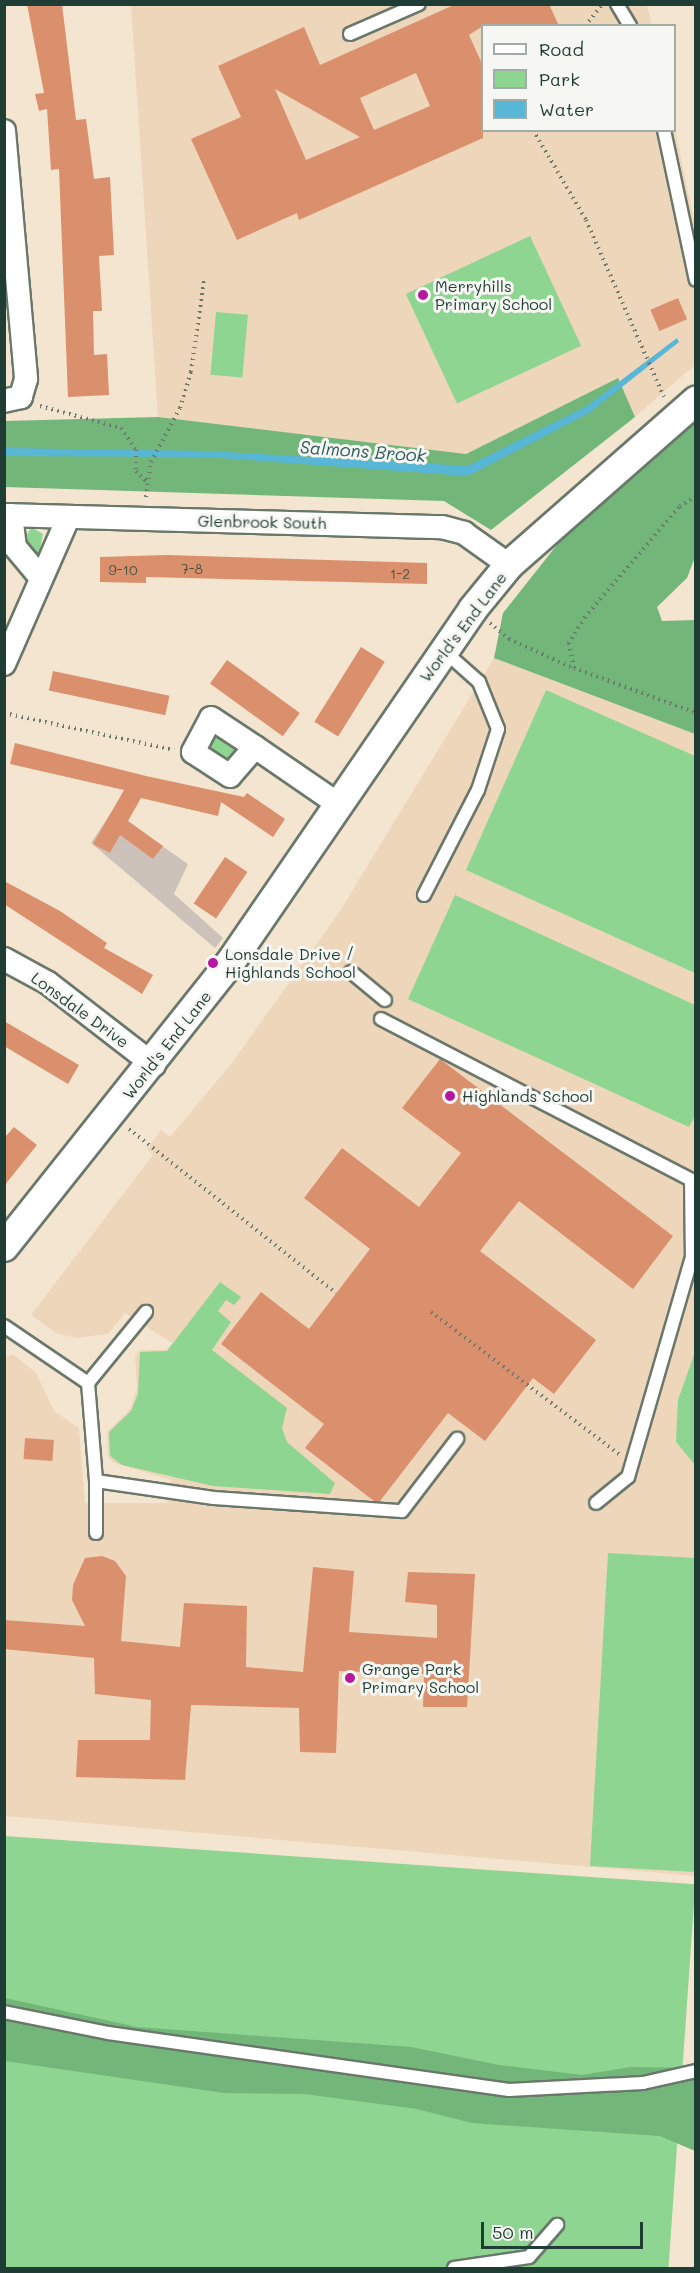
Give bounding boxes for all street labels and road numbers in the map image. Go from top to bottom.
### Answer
street label: Glenbrook South [197,511,327,533]
street label: World's End Lane [415,568,511,686]
street label: Lonsdale Drive [27,968,133,1052]
street label: World's End Lane [119,987,215,1103]

